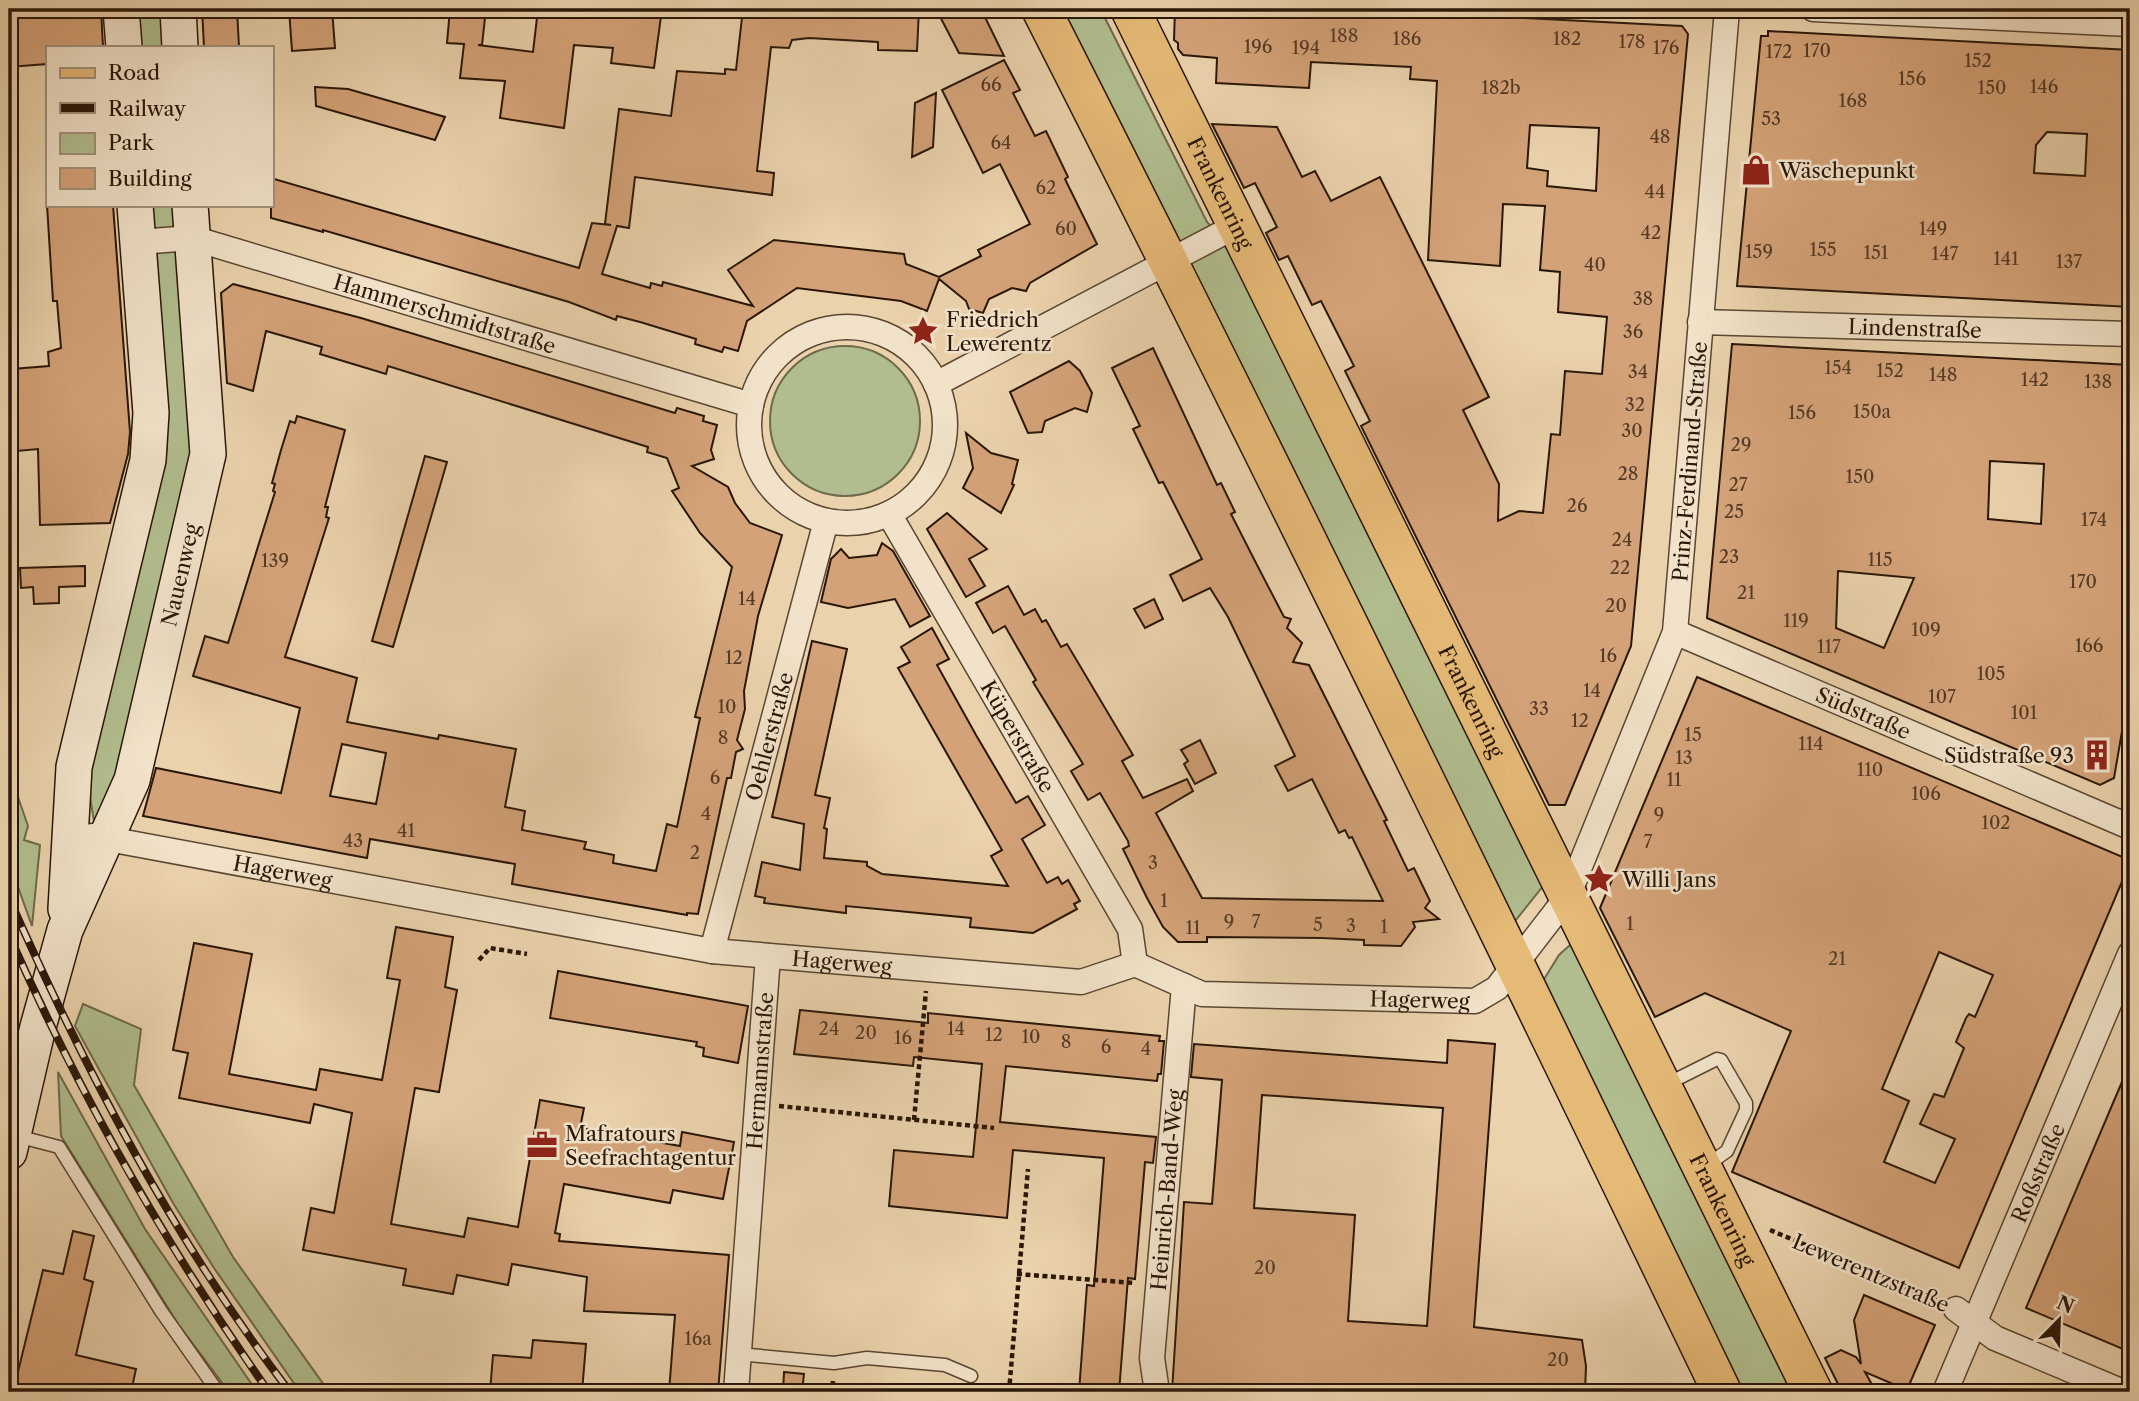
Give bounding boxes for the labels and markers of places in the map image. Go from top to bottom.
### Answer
shop icon: Wäschepunkt [1739,153,1773,187]
place label: Wäschepunkt [1778,158,1916,183]
place label: Friedrich Lewerentz [946,307,1052,356]
place icon: Friedrich Lewerentz [906,314,940,348]
building icon: Südstraße 93 [2080,738,2114,772]
place label: Südstraße 93 [1944,743,2074,768]
place icon: Willi Jans [1582,862,1616,896]
place label: Willi Jans [1621,867,1716,892]
place label: Mafratours Seefrachtagentur [565,1121,736,1170]
office icon: Mafratours Seefrachtagentur [525,1128,559,1162]

